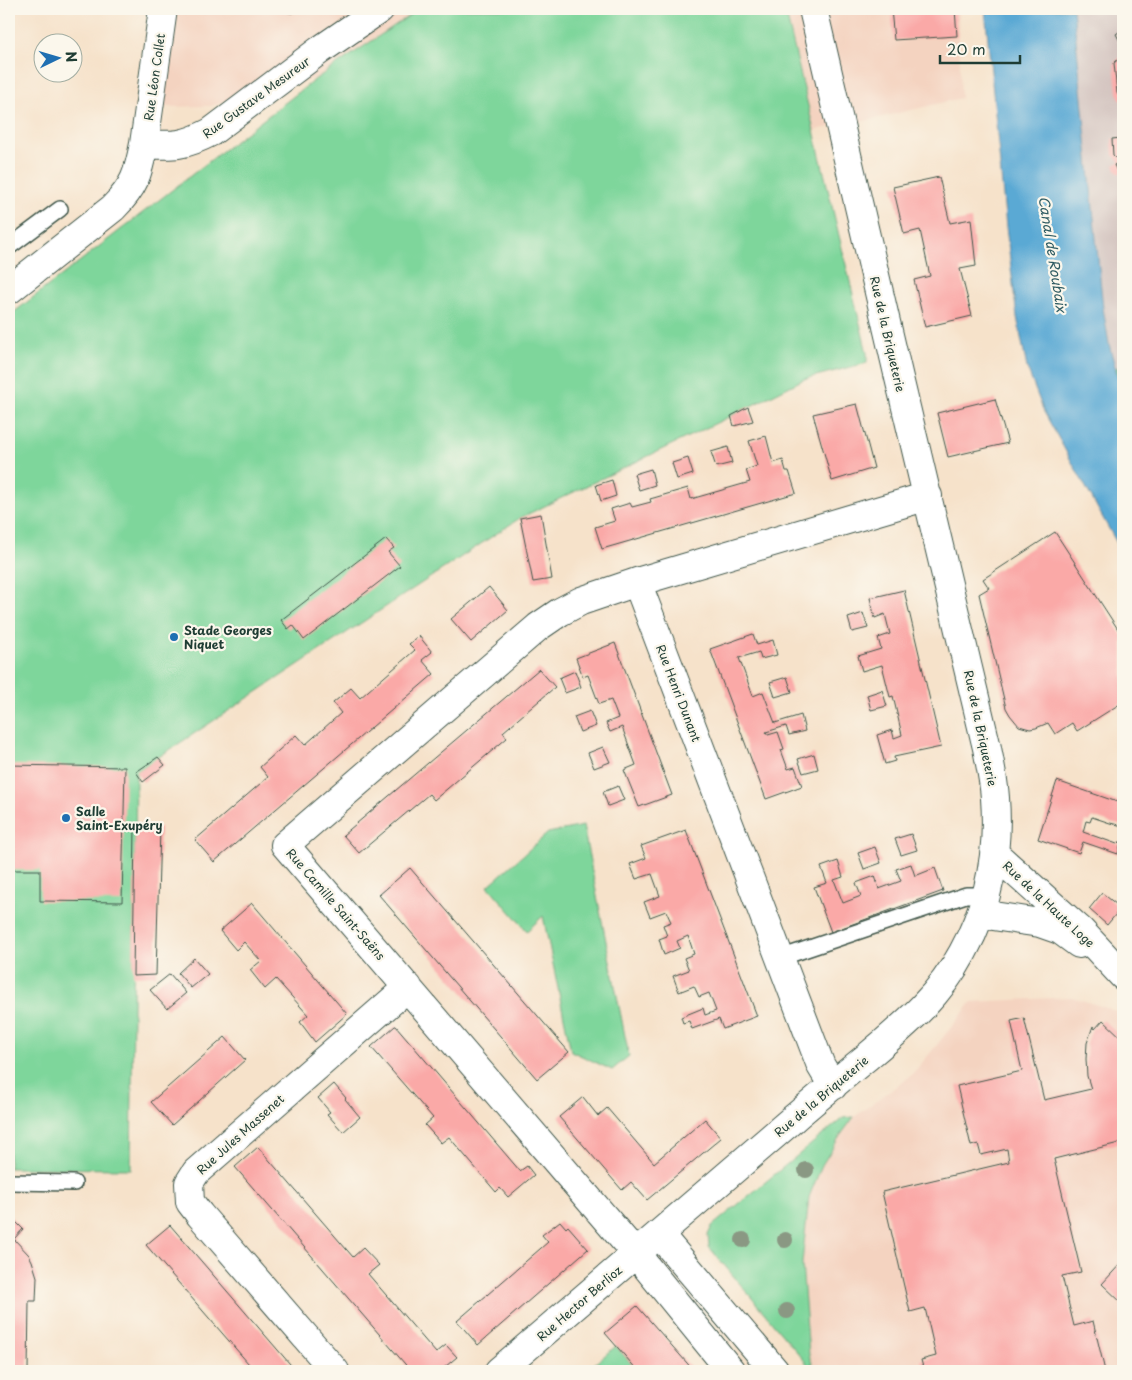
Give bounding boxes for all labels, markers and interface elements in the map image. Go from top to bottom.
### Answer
north arrow [32,32,82,82]
street label: Rue Léon Collet [139,32,169,122]
scale bar [940,32,1020,64]
text: 20 m [947,37,986,60]
text: N [61,50,82,63]
street label: Rue Gustave Mesureur [199,52,314,142]
water label: Canal de Roubaix [1033,194,1073,315]
street label: Rue de la Briqueterie [866,274,910,394]
place label: Stade Georges Niquet [184,621,272,653]
marker: Stade Georges Niquet [168,631,180,643]
street label: Rue Henri Dunant [652,642,706,744]
street label: Rue de la Briqueterie [960,668,1002,788]
place label: Salle Saint-Exupéry [76,802,163,834]
marker: Salle Saint-Exupéry [60,812,72,824]
street label: Rue Camille Saint-Saëns [282,844,390,964]
street label: Rue de la Haute Loge [999,857,1099,951]
street label: Rue de la Briqueterie [770,1051,872,1141]
street label: Rue Jules Massenet [192,1090,288,1178]
street label: Rue Hector Berlioz [532,1261,626,1345]

